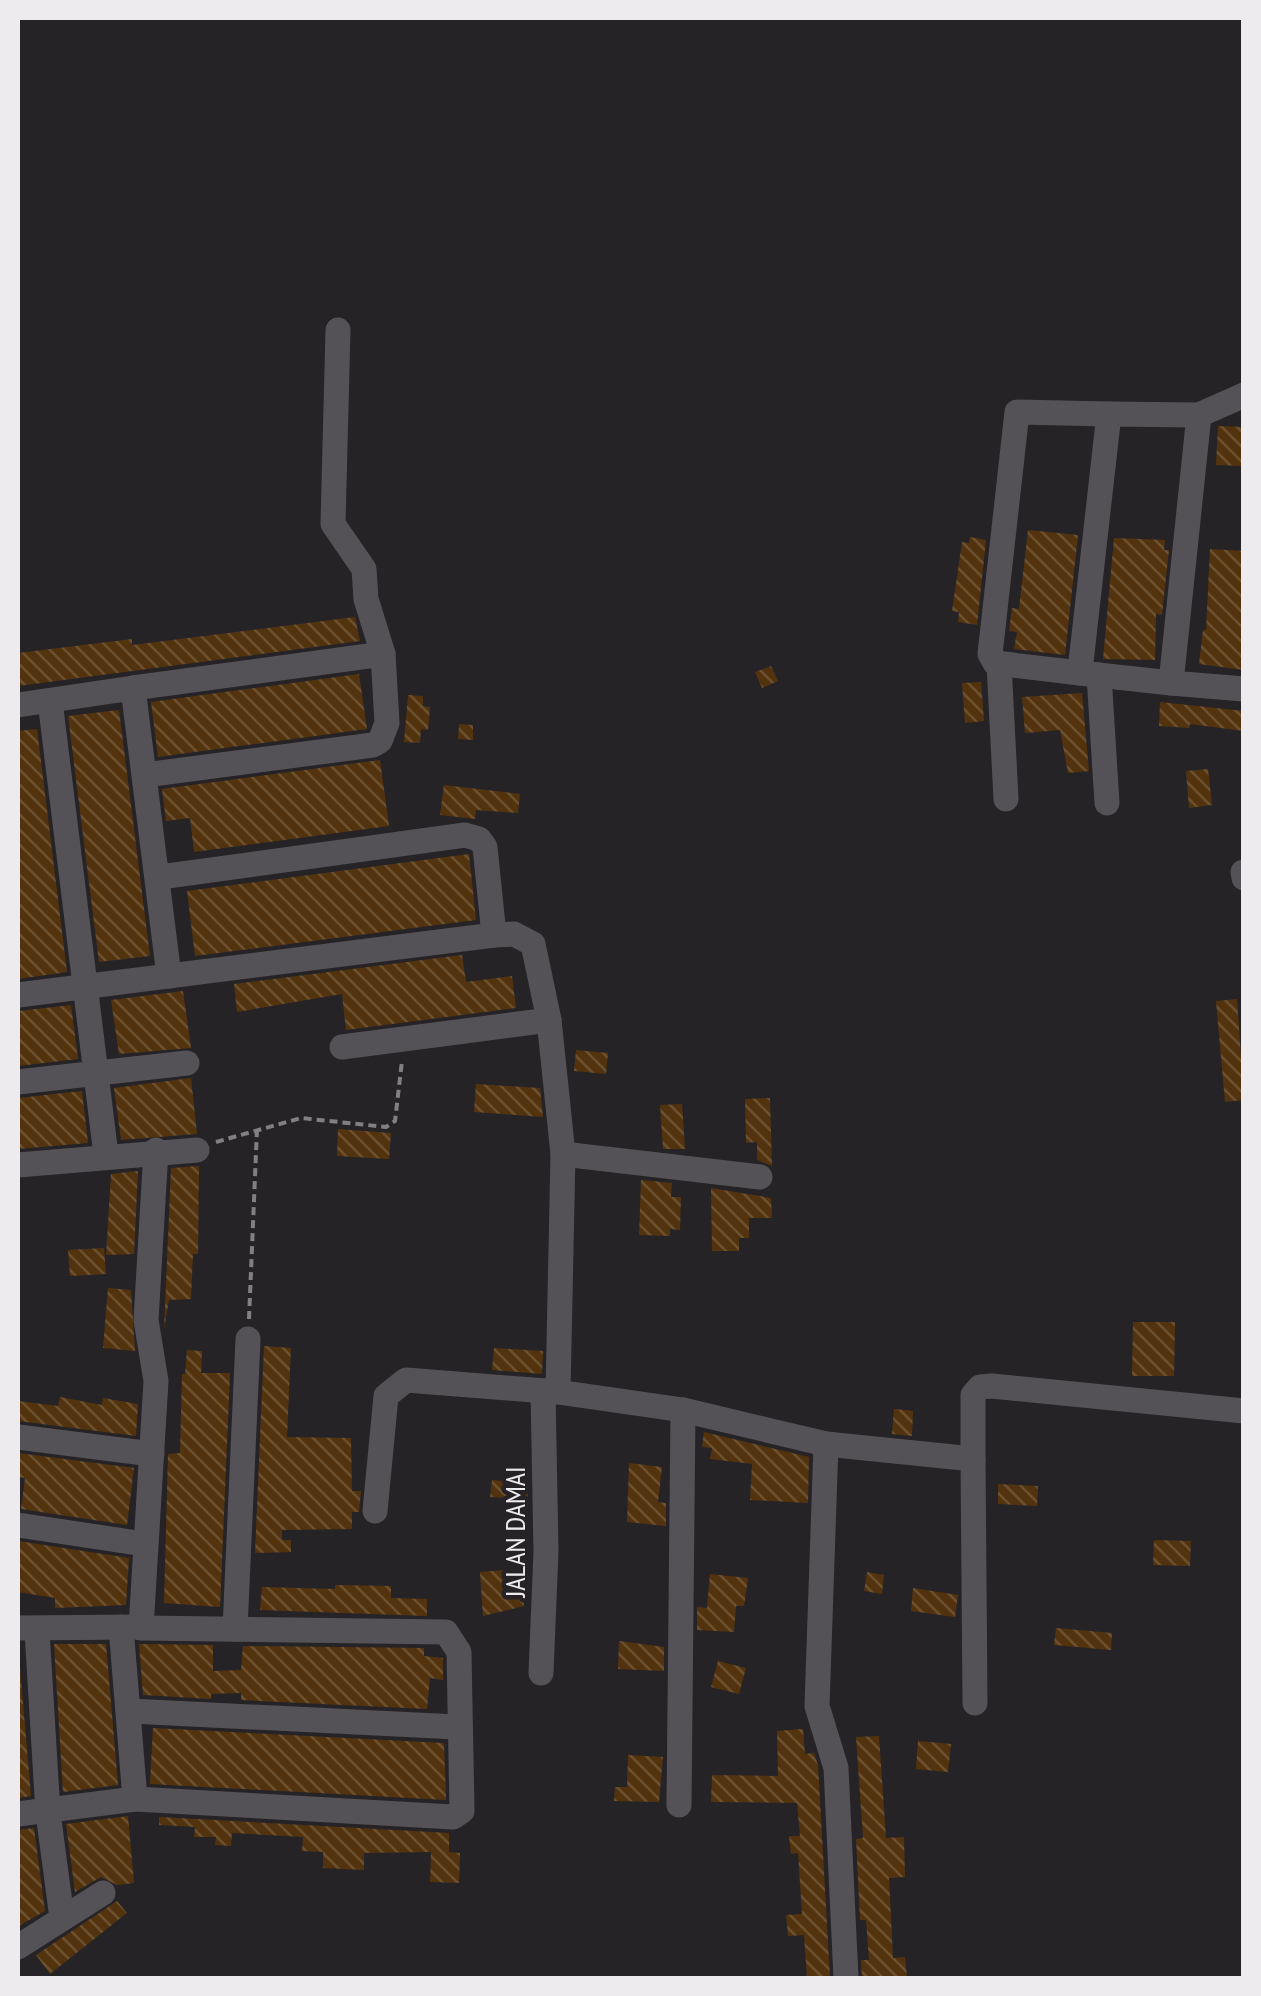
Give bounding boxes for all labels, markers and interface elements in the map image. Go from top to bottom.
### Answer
street label: JALAN DAMAI [496,1467,533,1599]

